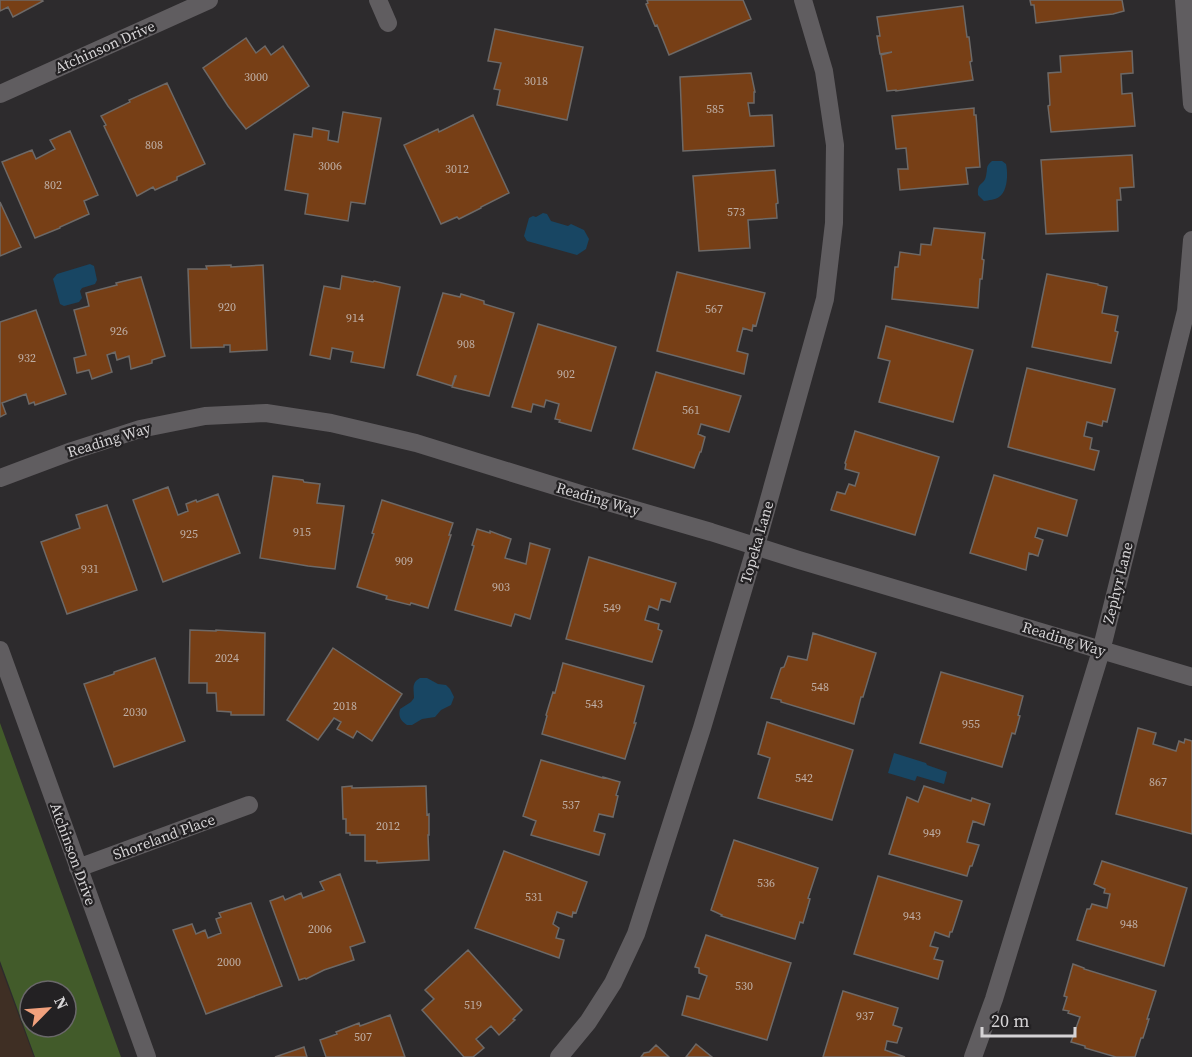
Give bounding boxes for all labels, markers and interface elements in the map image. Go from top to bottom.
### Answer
street label: Atchinson Drive [51,15,159,78]
house number: 3000 [244,69,268,85]
house number: 3018 [524,73,548,89]
house number: 585 [706,101,724,117]
house number: 808 [145,137,163,153]
house number: 3006 [318,158,342,174]
house number: 3012 [445,161,469,177]
house number: 802 [44,177,62,193]
house number: 573 [727,204,745,220]
house number: 920 [218,299,236,315]
house number: 567 [705,301,723,317]
house number: 914 [346,310,364,326]
house number: 926 [110,323,128,339]
house number: 908 [457,336,475,352]
house number: 932 [18,350,36,366]
house number: 902 [557,366,575,382]
house number: 561 [682,402,700,418]
street label: Reading Way [65,417,153,462]
street label: Reading Way [554,477,643,521]
street label: Topeka Lane [735,498,778,586]
house number: 915 [293,524,311,540]
house number: 925 [180,526,198,542]
street label: Zephyr Lane [1097,539,1138,626]
house number: 909 [395,553,413,569]
house number: 931 [81,561,99,577]
house number: 903 [492,579,510,595]
house number: 549 [603,600,621,616]
street label: Reading Way [1020,616,1109,661]
house number: 2024 [215,650,239,666]
house number: 548 [811,679,829,695]
house number: 543 [585,696,603,712]
house number: 2018 [333,698,357,714]
house number: 2030 [123,704,147,720]
house number: 955 [962,716,980,732]
house number: 542 [795,770,813,786]
house number: 867 [1149,774,1167,790]
house number: 537 [562,797,580,813]
street label: Atchinson Drive [45,800,102,908]
street label: Shoreland Place [110,808,218,865]
house number: 2012 [376,818,400,834]
house number: 949 [923,825,941,841]
house number: 536 [757,875,775,891]
house number: 531 [525,889,543,905]
house number: 943 [903,908,921,924]
house number: 948 [1120,916,1138,932]
house number: 2006 [308,921,332,937]
house number: 2000 [217,954,241,970]
house number: 530 [735,978,753,994]
north arrow [18,979,78,1039]
text: N [49,993,74,1013]
house number: 519 [464,997,482,1013]
scale bar [982,1000,1075,1038]
house number: 937 [856,1008,874,1024]
text: 20 m [991,1008,1029,1033]
house number: 507 [354,1029,372,1045]

